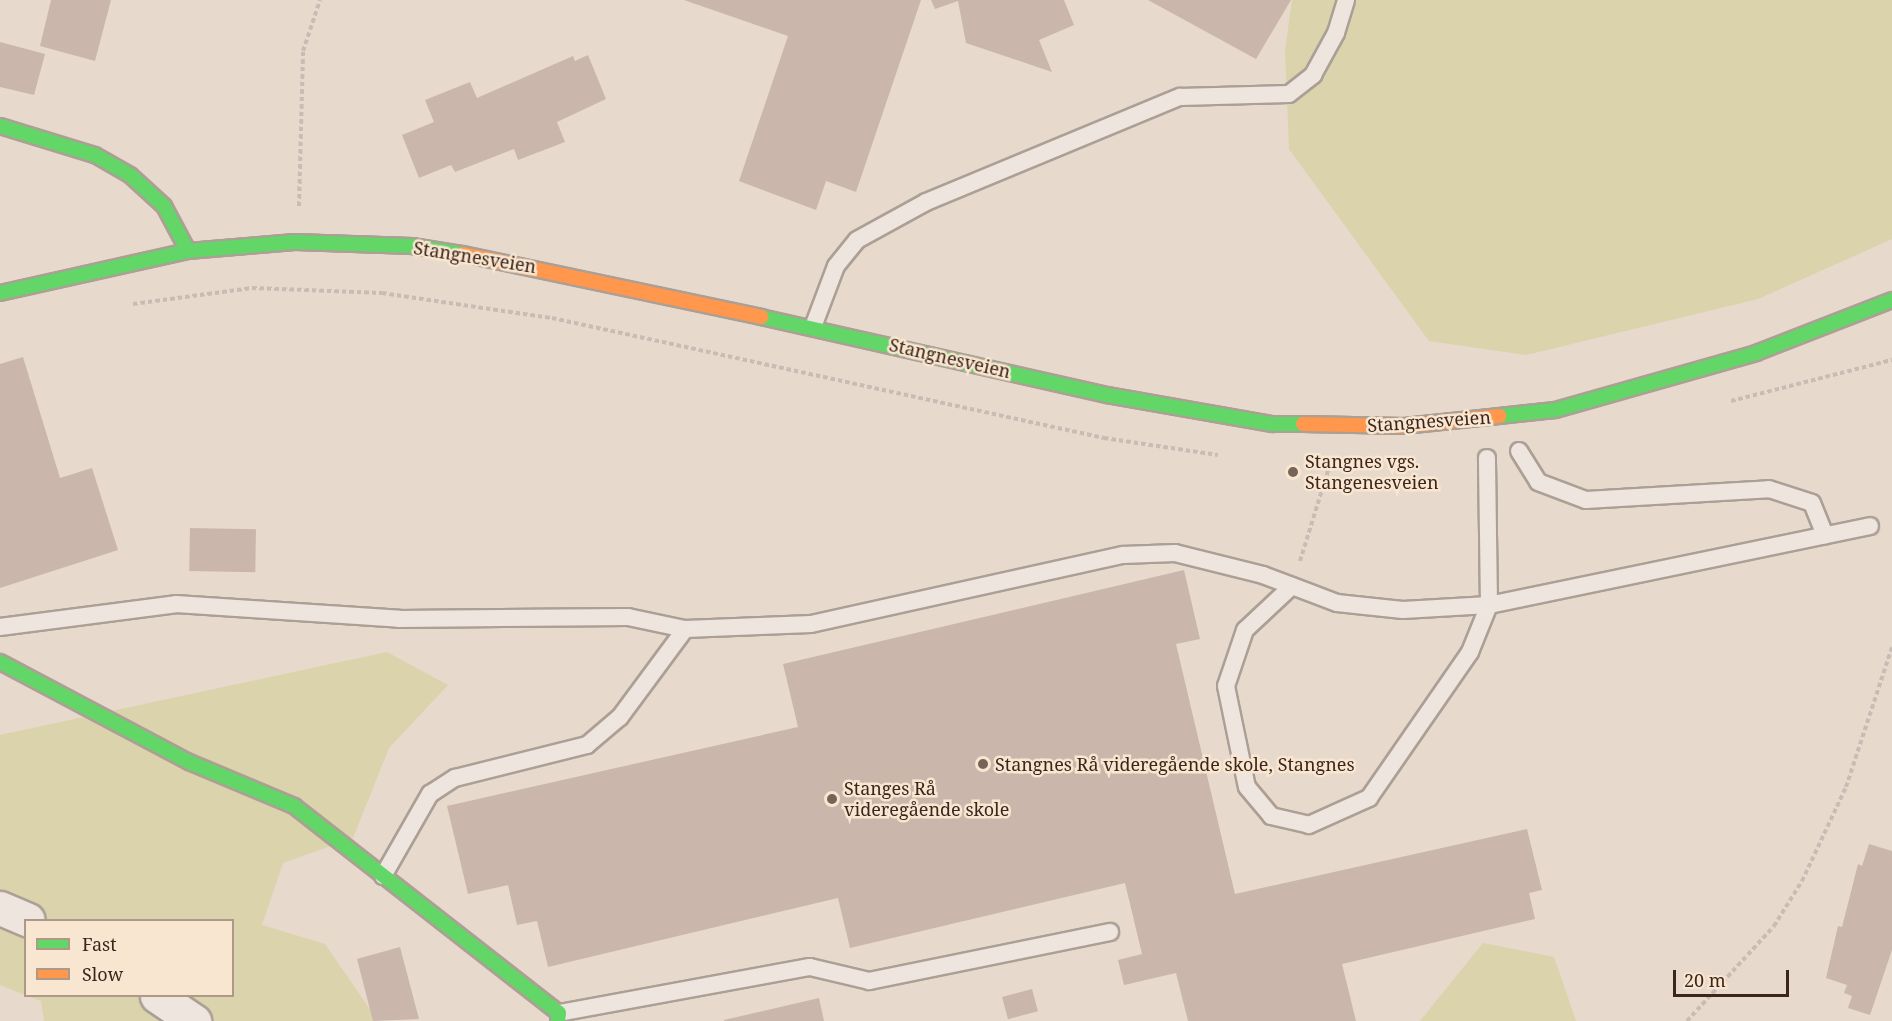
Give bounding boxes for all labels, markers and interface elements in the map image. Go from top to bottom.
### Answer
street label: Stangnesveien [412,237,538,277]
street label: Stangnesveien [887,334,1013,382]
street label: Stangnesveien [1366,406,1492,436]
place label: Stangnes vgs. Stangenesveien [1305,451,1439,494]
marker: Stangnes vgs. Stangenesveien [1286,465,1300,479]
place label: Stangnes Rå videregående skole, Stangnes [995,753,1355,775]
marker: Stangnes Rå videregående skole, Stangnes [976,757,990,771]
place label: Stanges Rå videregående skole [844,778,1009,820]
marker: Stanges Rå videregående skole [825,792,839,806]
legend [24,919,234,997]
text: Fast [82,932,117,956]
scale bar [1676,958,1792,996]
text: Slow [82,962,123,986]
text: 20 m [1684,968,1726,992]

